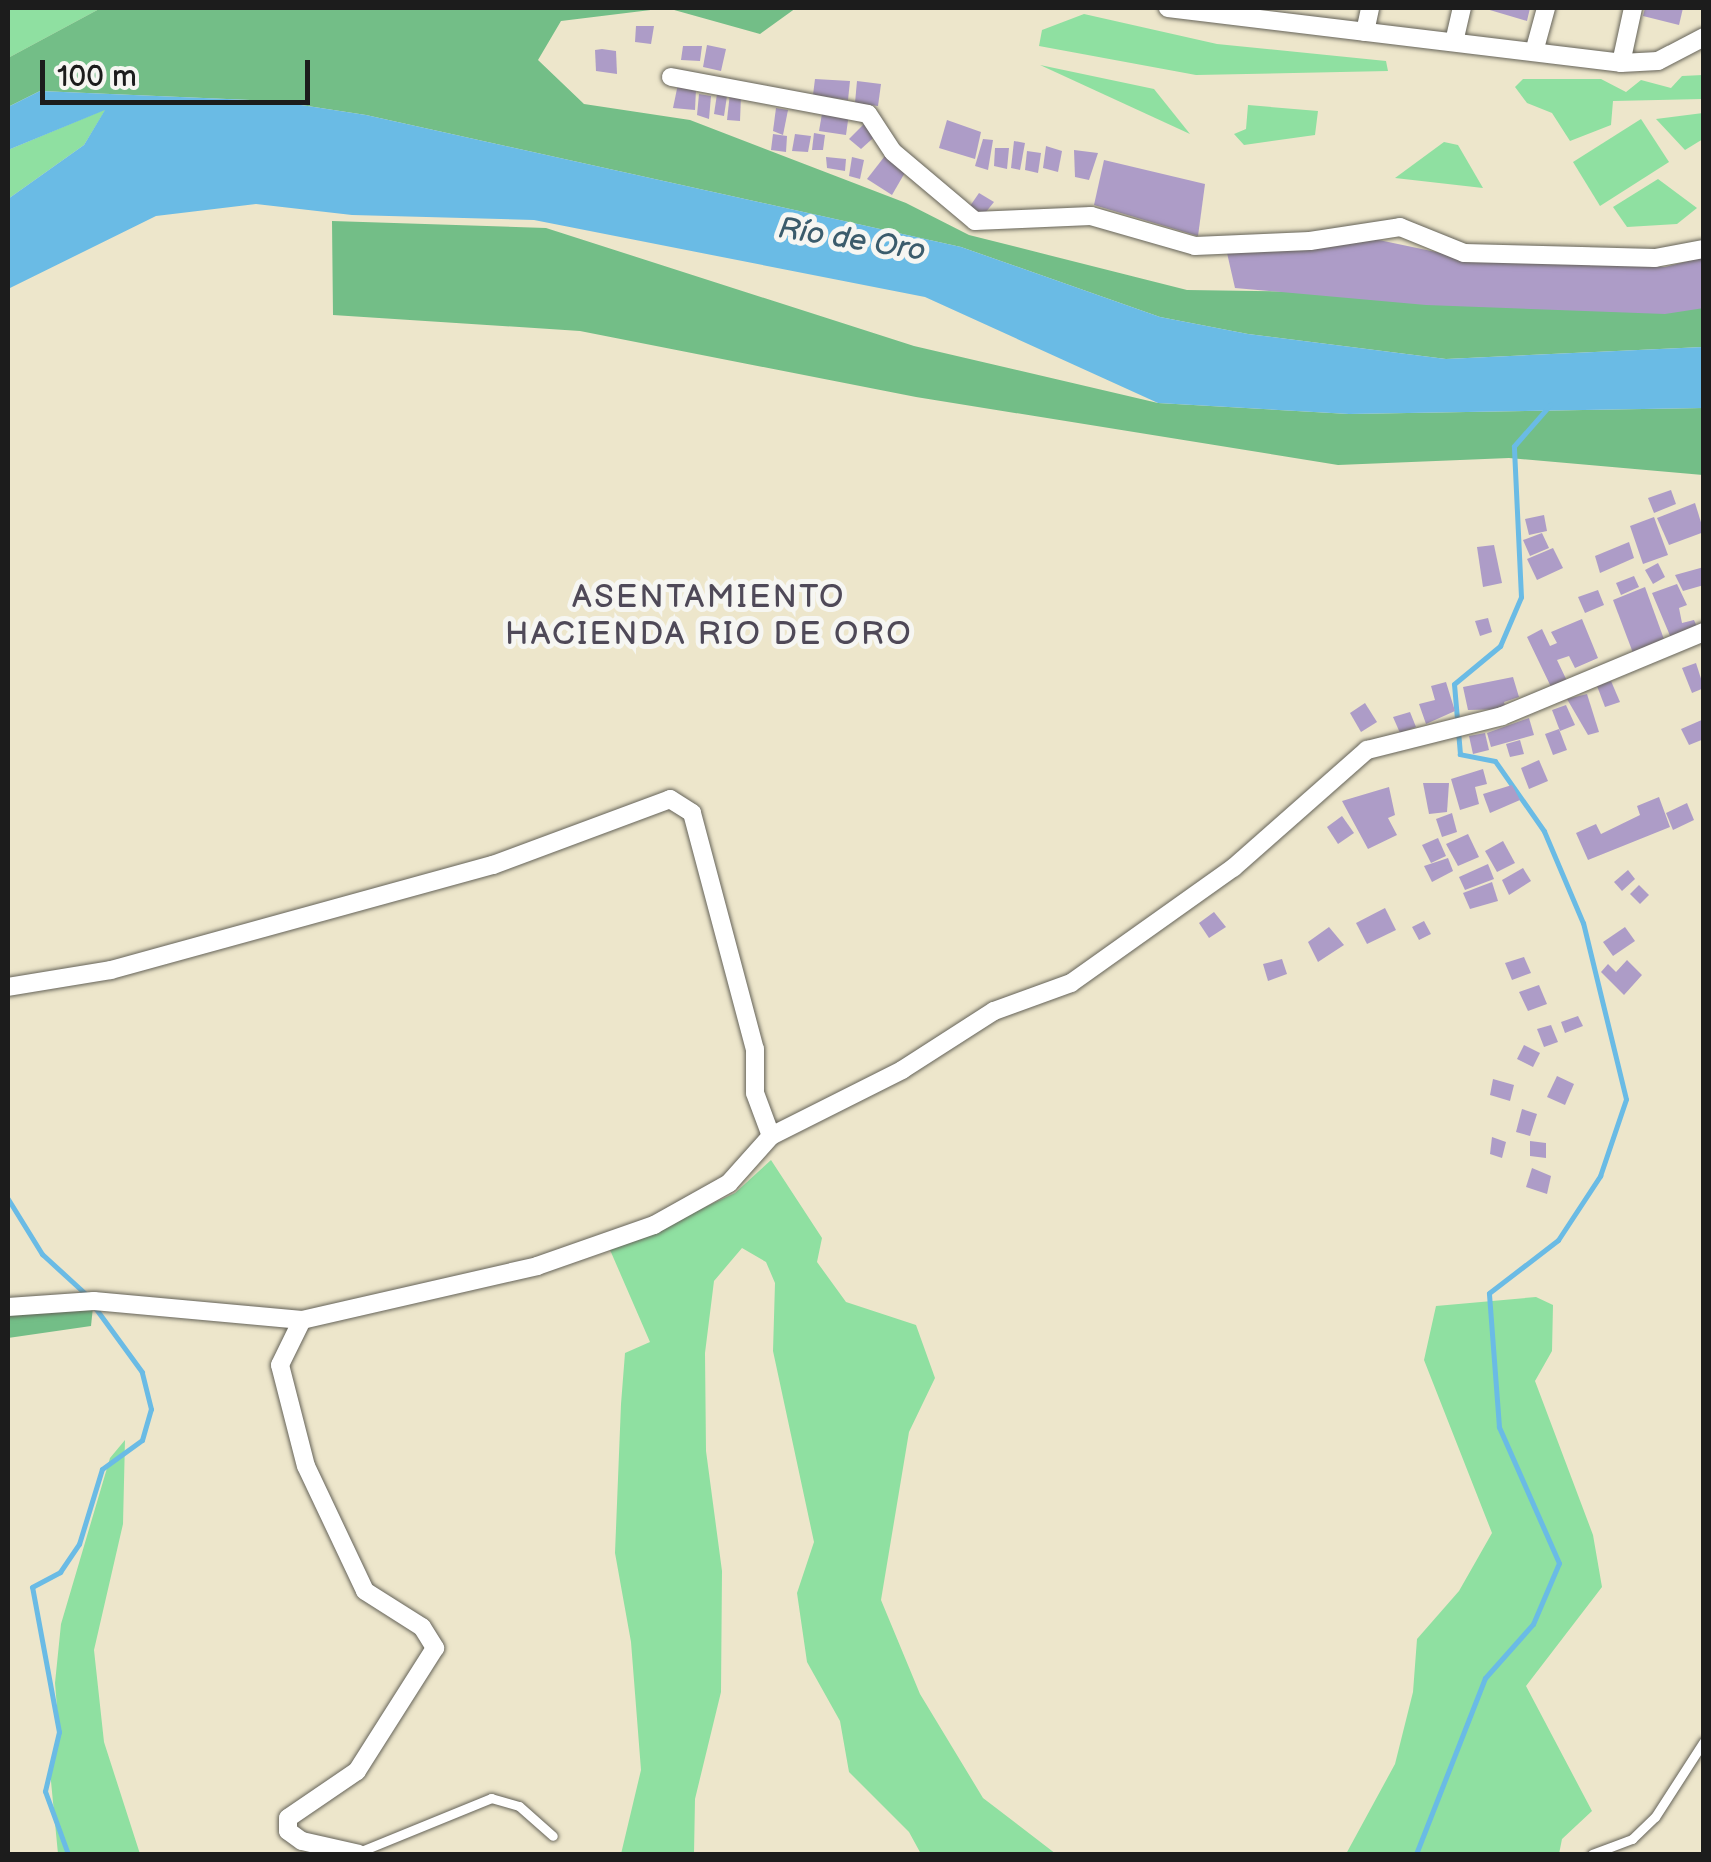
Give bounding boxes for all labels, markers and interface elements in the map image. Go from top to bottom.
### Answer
scale bar [45,40,315,102]
text: 100 m [57,59,137,95]
water label: Río de Oro [776,211,928,269]
district label: ASENTAMIENTO HACIENDA RIO DE ORO [505,580,913,655]

